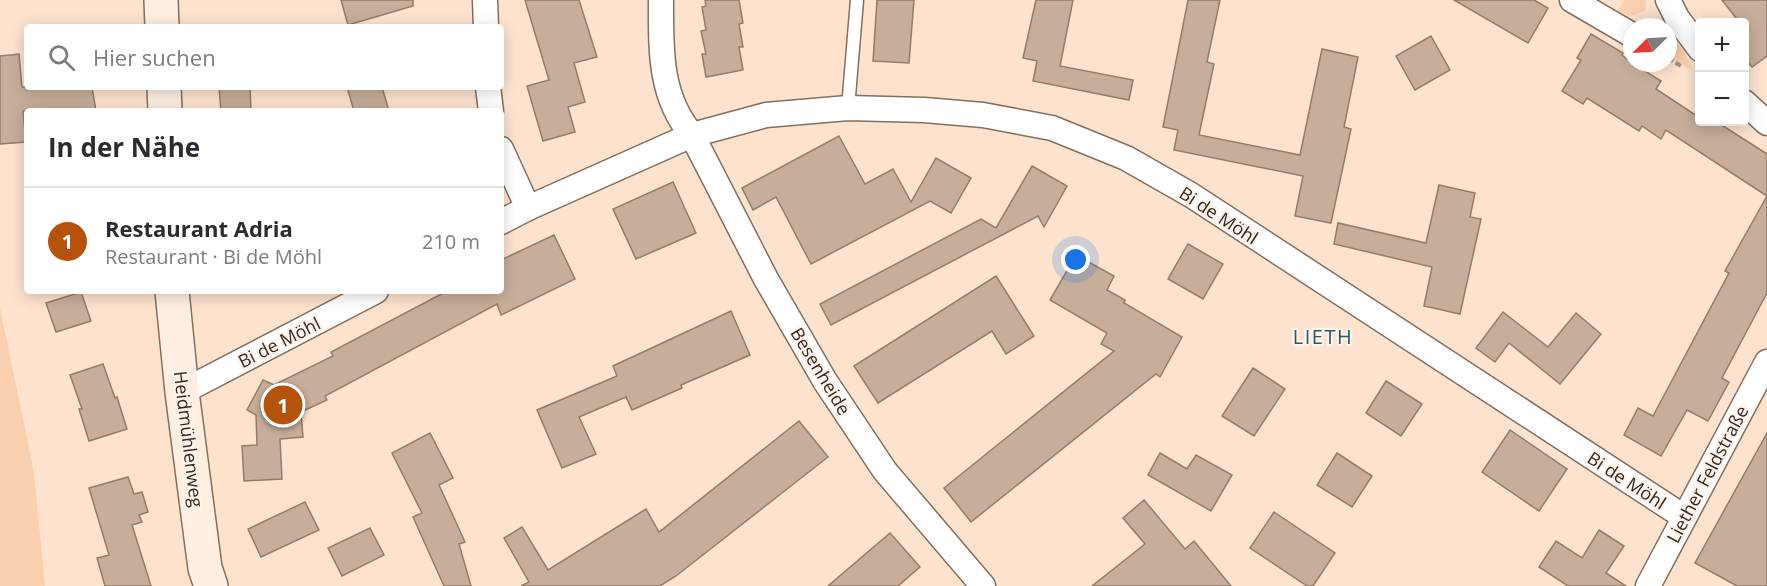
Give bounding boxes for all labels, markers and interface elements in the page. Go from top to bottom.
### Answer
north arrow [1623,18,1677,72]
map controls [1695,18,1749,126]
button: + [1695,18,1749,72]
search box [24,24,504,90]
icon: search [45,41,78,74]
text: Hier suchen [93,42,216,72]
button: − [1695,72,1749,126]
text: In der Nähe [48,129,200,165]
street label: Bi de Möhl [1175,181,1263,249]
text: Restaurant Adria [105,213,293,243]
text: 1 [62,228,73,255]
text: 210 m [422,228,480,255]
text: Restaurant · Bi de Möhl [105,243,322,270]
your location [1061,245,1090,274]
street label: Bi de Möhl [234,311,324,373]
street label: Besenheide [785,323,857,419]
district label: LIETH [1293,323,1353,350]
street label: Heidmühlenweg [169,369,209,509]
pin: 1 [264,382,302,428]
street label: Liether Feldstraße [1661,401,1753,547]
street label: Bi de Möhl [1583,446,1671,514]

